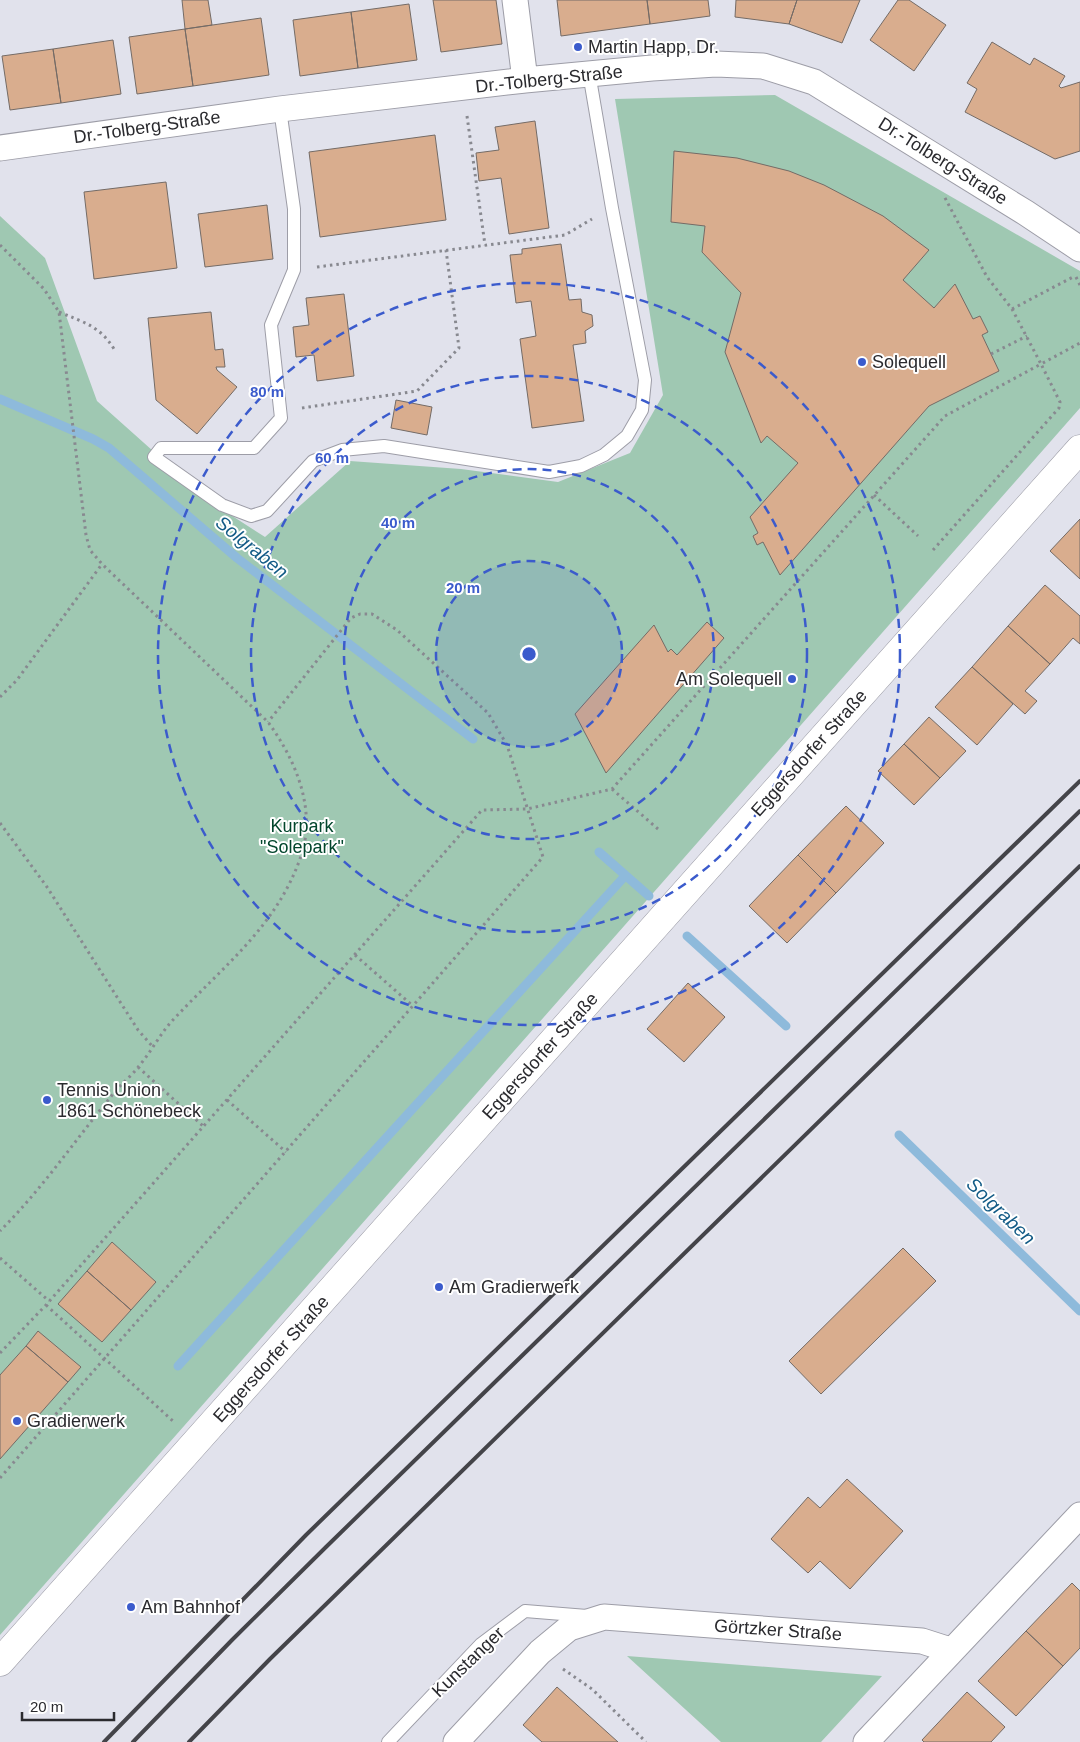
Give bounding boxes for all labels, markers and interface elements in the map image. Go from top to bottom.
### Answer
place label: Martin Happ, Dr. [588,37,719,57]
marker: Martin Happ, Dr. [572,41,584,53]
street label: Dr.-Tolberg-Straße [474,61,624,97]
street label: Dr.-Tolberg-Straße [72,107,222,147]
street label: Dr.-Tolberg-Straße [875,113,1011,209]
place label: Solequell [872,352,946,372]
marker: Solequell [856,356,868,368]
text: 80 m [250,383,284,400]
text: 60 m [315,449,349,466]
water label: Solgraben [212,512,292,582]
text: 40 m [381,514,415,531]
text: 20 m [446,579,480,596]
centre of rings [520,645,538,663]
place label: Am Solequell [676,669,782,689]
marker: Am Solequell [786,673,798,685]
street label: Eggersdorfer Straße [747,686,871,820]
park label: Kurpark "Solepark" [260,816,344,857]
street label: Eggersdorfer Straße [478,989,602,1123]
place label: Tennis Union 1861 Schönebeck [57,1080,202,1121]
marker: Tennis Union 1861 Schönebeck [41,1094,53,1106]
water label: Solgraben [963,1173,1039,1249]
place label: Am Gradierwerk [449,1277,580,1297]
marker: Am Gradierwerk [433,1281,445,1293]
street label: Eggersdorfer Straße [209,1292,333,1426]
place label: Gradierwerk [27,1411,126,1431]
marker: Gradierwerk [11,1415,23,1427]
place label: Am Bahnhof [141,1597,241,1617]
marker: Am Bahnhof [125,1601,137,1613]
street label: Görtzker Straße [713,1616,843,1644]
street label: Kunstanger [428,1623,508,1701]
scale bar [22,1690,115,1722]
text: 20 m [30,1698,63,1715]

